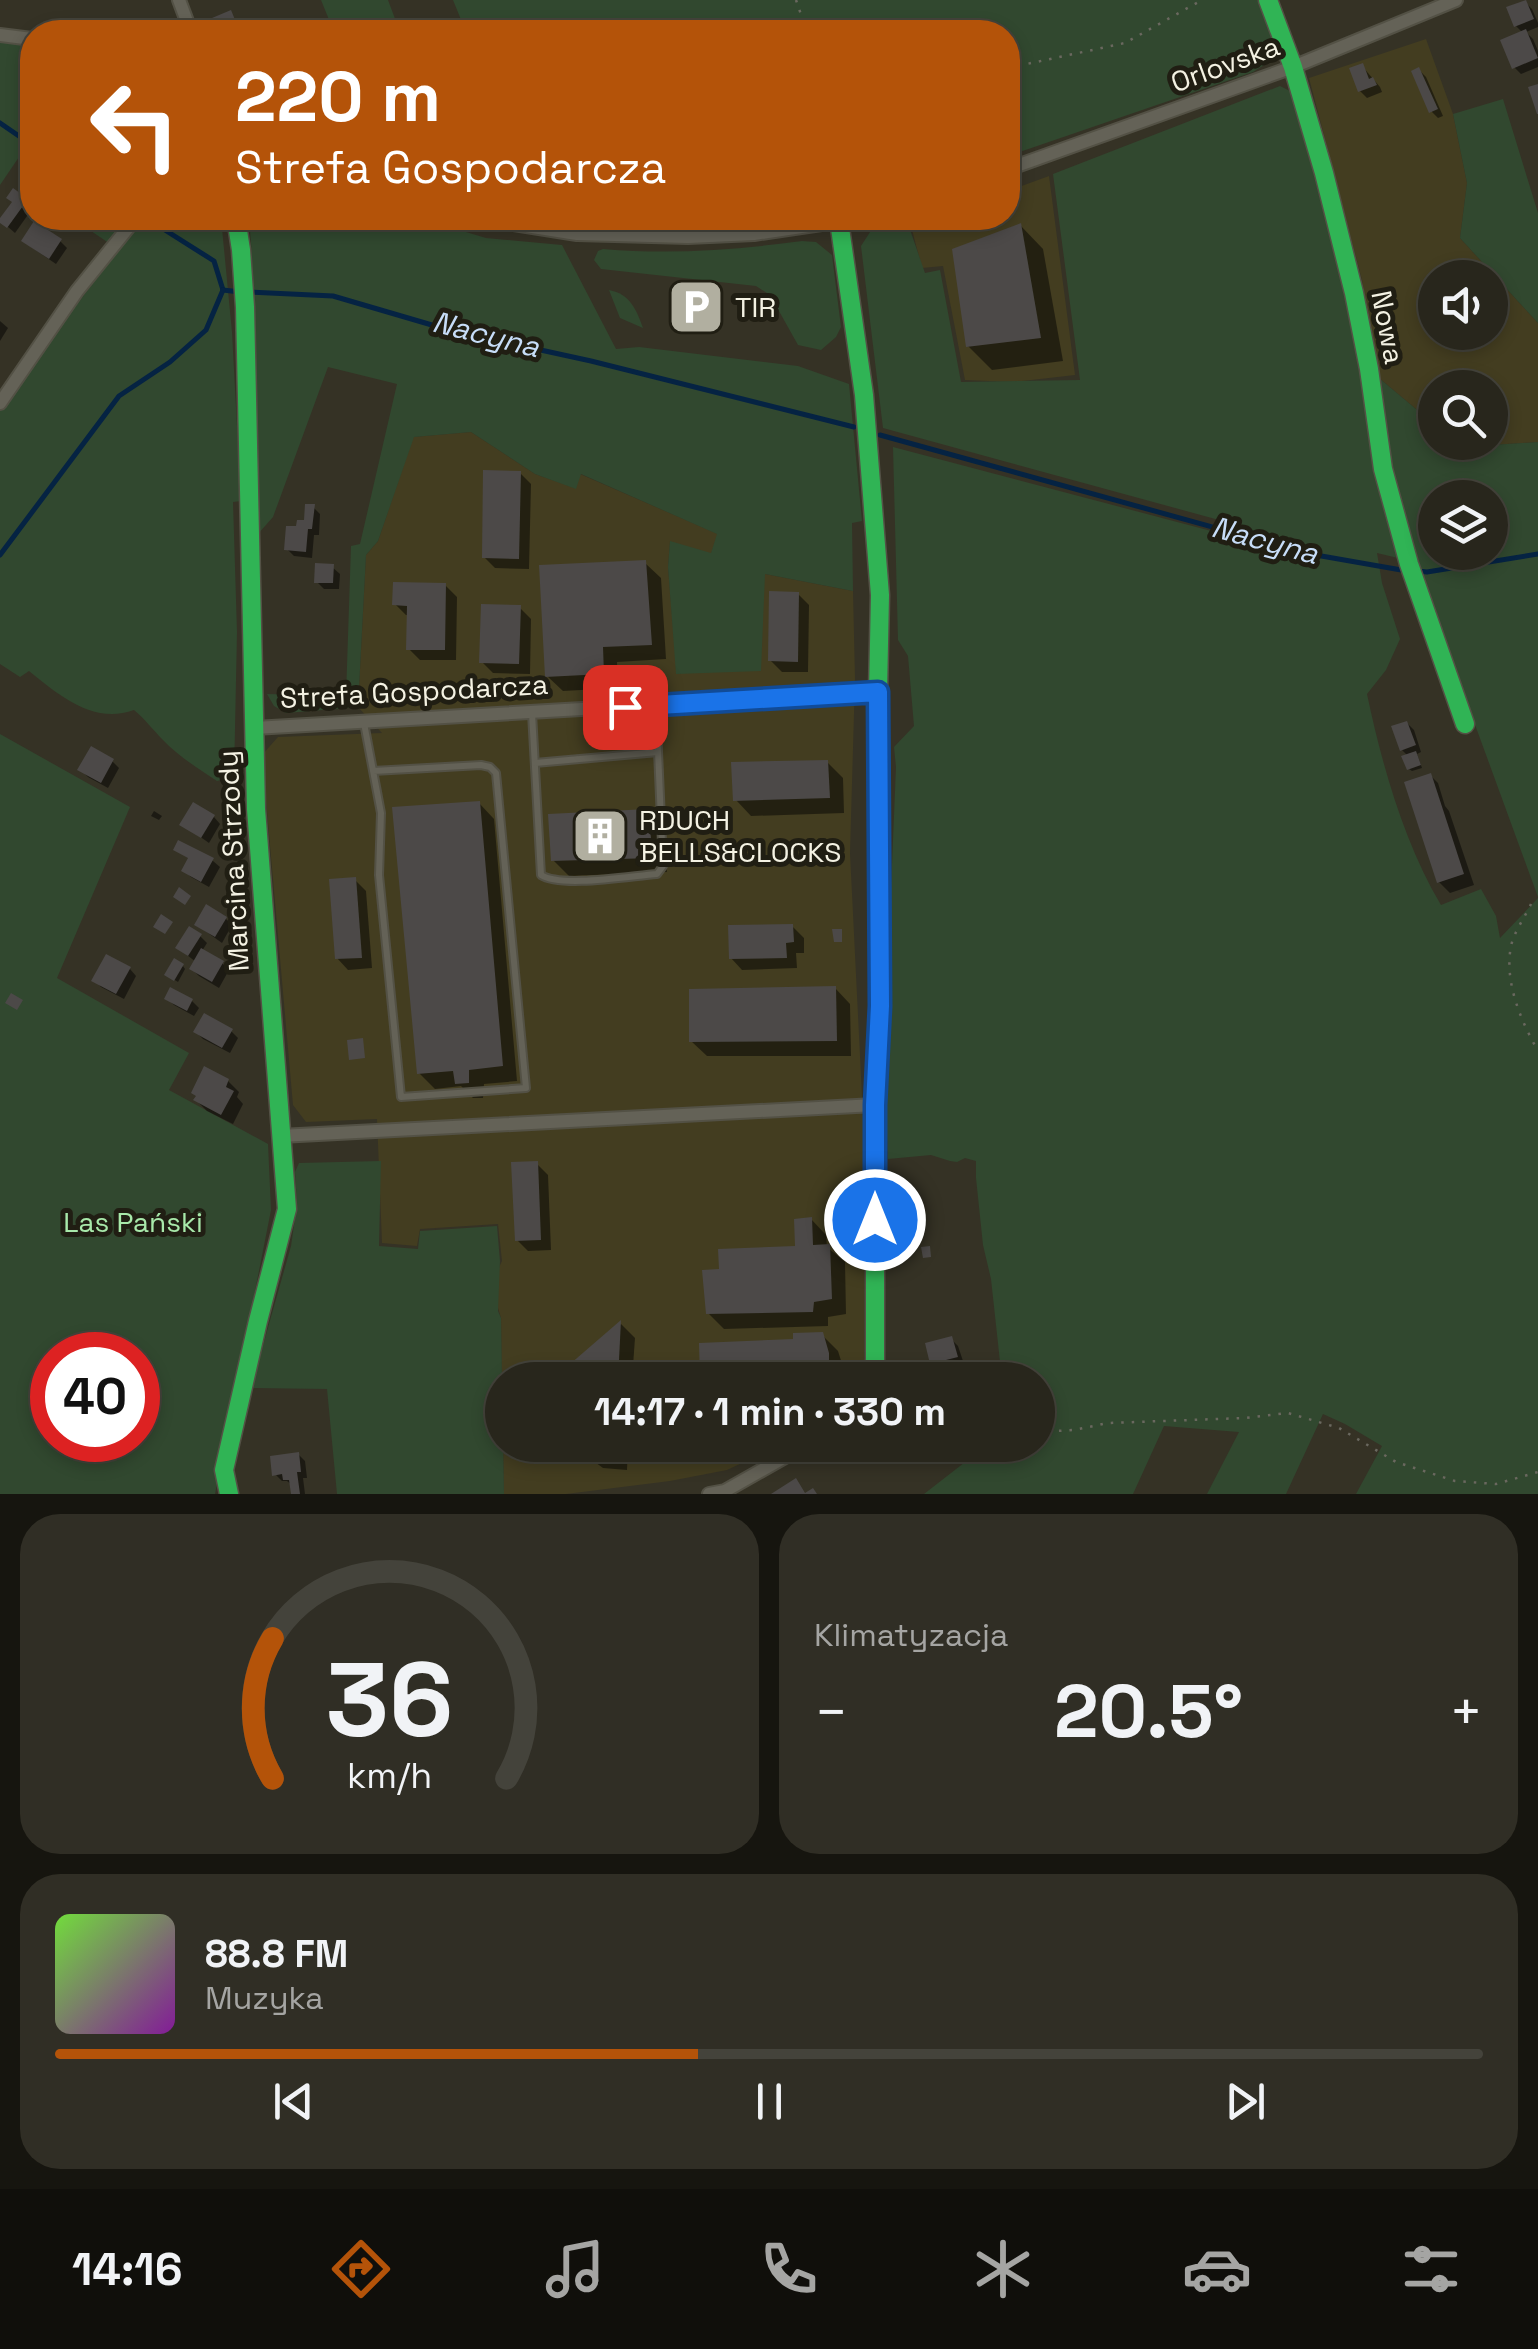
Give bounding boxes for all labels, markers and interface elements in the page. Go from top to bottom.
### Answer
street label: Orlovska [1166,28,1284,100]
text: 220 m [235,52,441,141]
icon: left [70,60,200,190]
text: Strefa Gospodarcza [235,139,666,196]
map controls [1418,260,1508,570]
button: sound [1418,260,1508,350]
parking icon: TIR [666,277,726,337]
street label: Nowa [1363,287,1413,367]
place label: TIR [735,289,776,325]
water label: Nacyna [429,302,544,366]
button: search [1418,370,1508,460]
button: layers [1418,480,1508,570]
water label: Nacyna [1207,507,1323,573]
pin [583,665,668,750]
street label: Strefa Gospodarcza [279,666,549,716]
icon: arrive [598,680,653,735]
street label: Marcina Strzody [209,749,257,973]
place label: RDUCH BELLS&CLOCKS [639,802,841,870]
building icon: RDUCH BELLS&CLOCKS [570,806,630,866]
position arrow [823,1168,927,1272]
park label: Las Pański [63,1204,203,1240]
speed limit sign: 40 [30,1332,160,1462]
text: 14:17 · 1 min · 330 m [594,1388,946,1436]
text: Klimatyzacja [814,1615,1008,1655]
text: 36 [326,1634,453,1766]
text: 20.5° [1054,1663,1243,1759]
text: − [814,1677,848,1747]
text: + [1449,1677,1483,1747]
text: km/h [347,1753,432,1798]
text: 88.8 FM [205,1930,348,1978]
text: Muzyka [205,1978,324,2018]
icon: previous [266,2074,321,2129]
icon: pause [742,2074,797,2129]
icon: next [1218,2074,1273,2129]
icon: directions [326,2234,396,2304]
icon: music [540,2234,610,2304]
icon: phone [754,2234,824,2304]
icon: climate [968,2234,1038,2304]
icon: car [1182,2234,1252,2304]
icon: filters [1396,2234,1466,2304]
text: 14:16 [72,2241,182,2298]

